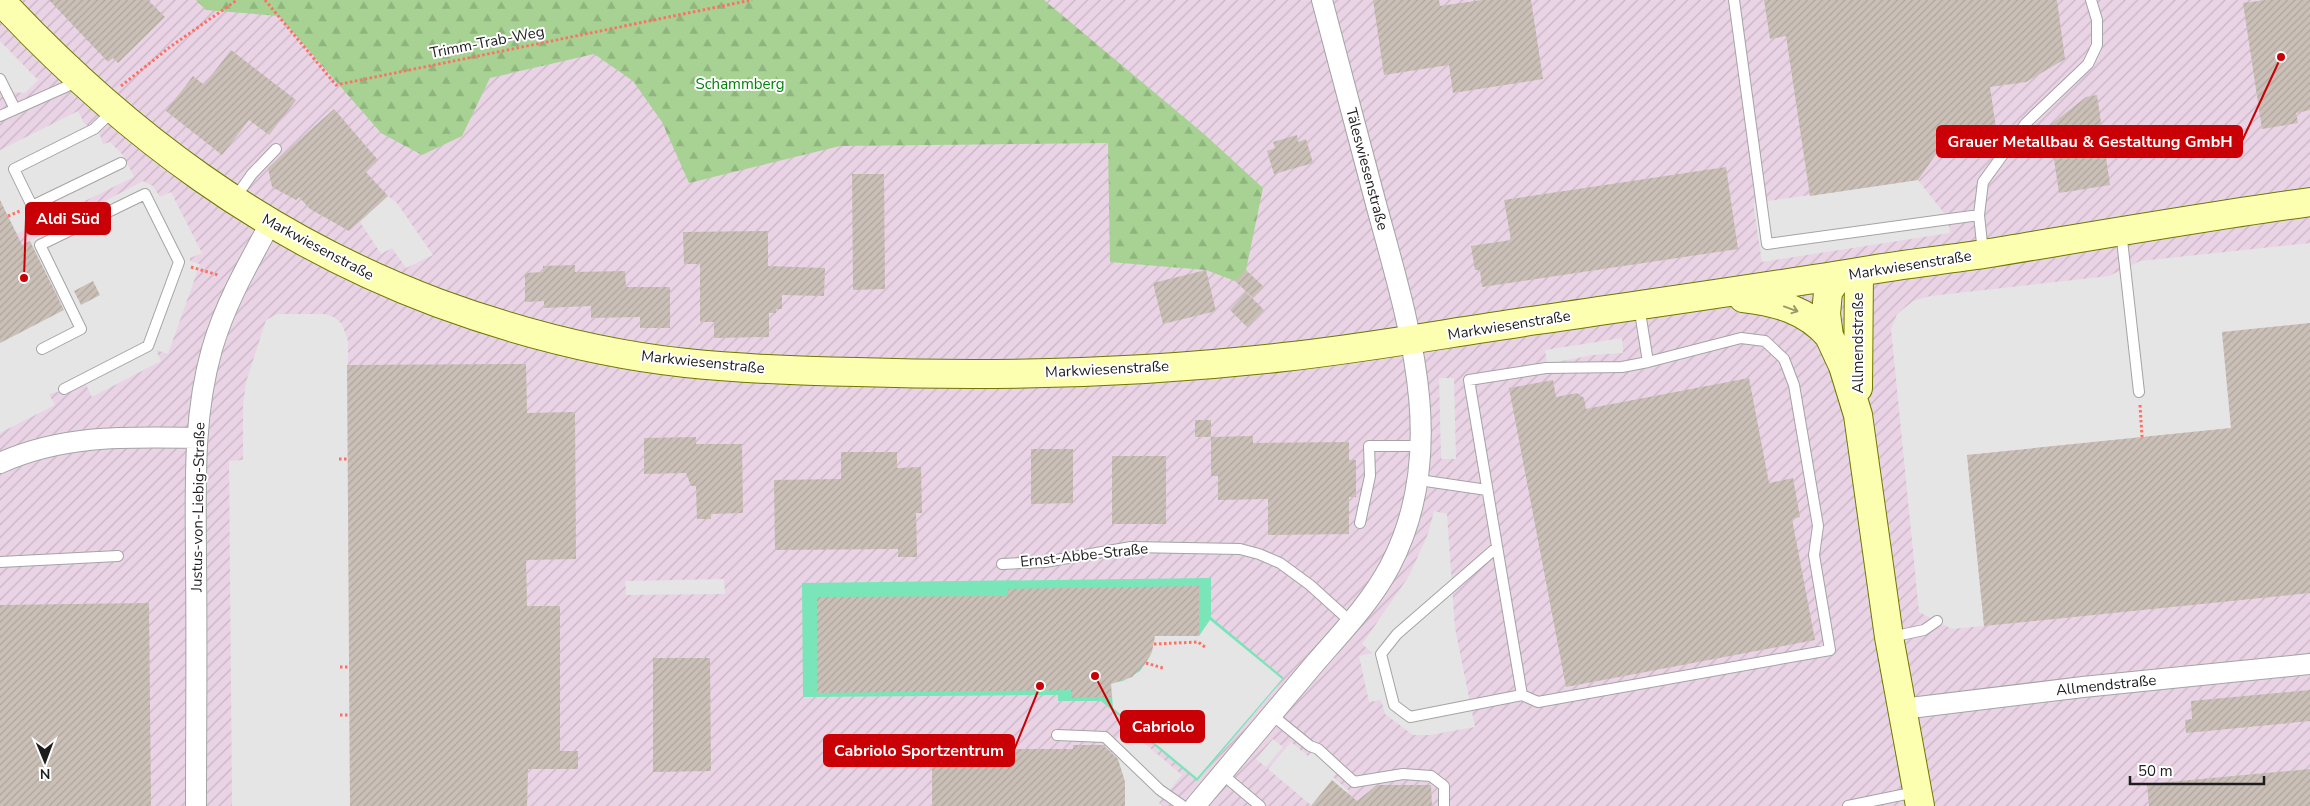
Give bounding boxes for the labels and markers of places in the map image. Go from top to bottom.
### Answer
callout: Grauer Metallbau & Gestaltung GmbH [1937,126,2242,157]
callout: Aldi Süd [26,203,110,234]
callout: Cabriolo [1121,711,1204,742]
callout: Cabriolo Sportzentrum [824,735,1014,766]

